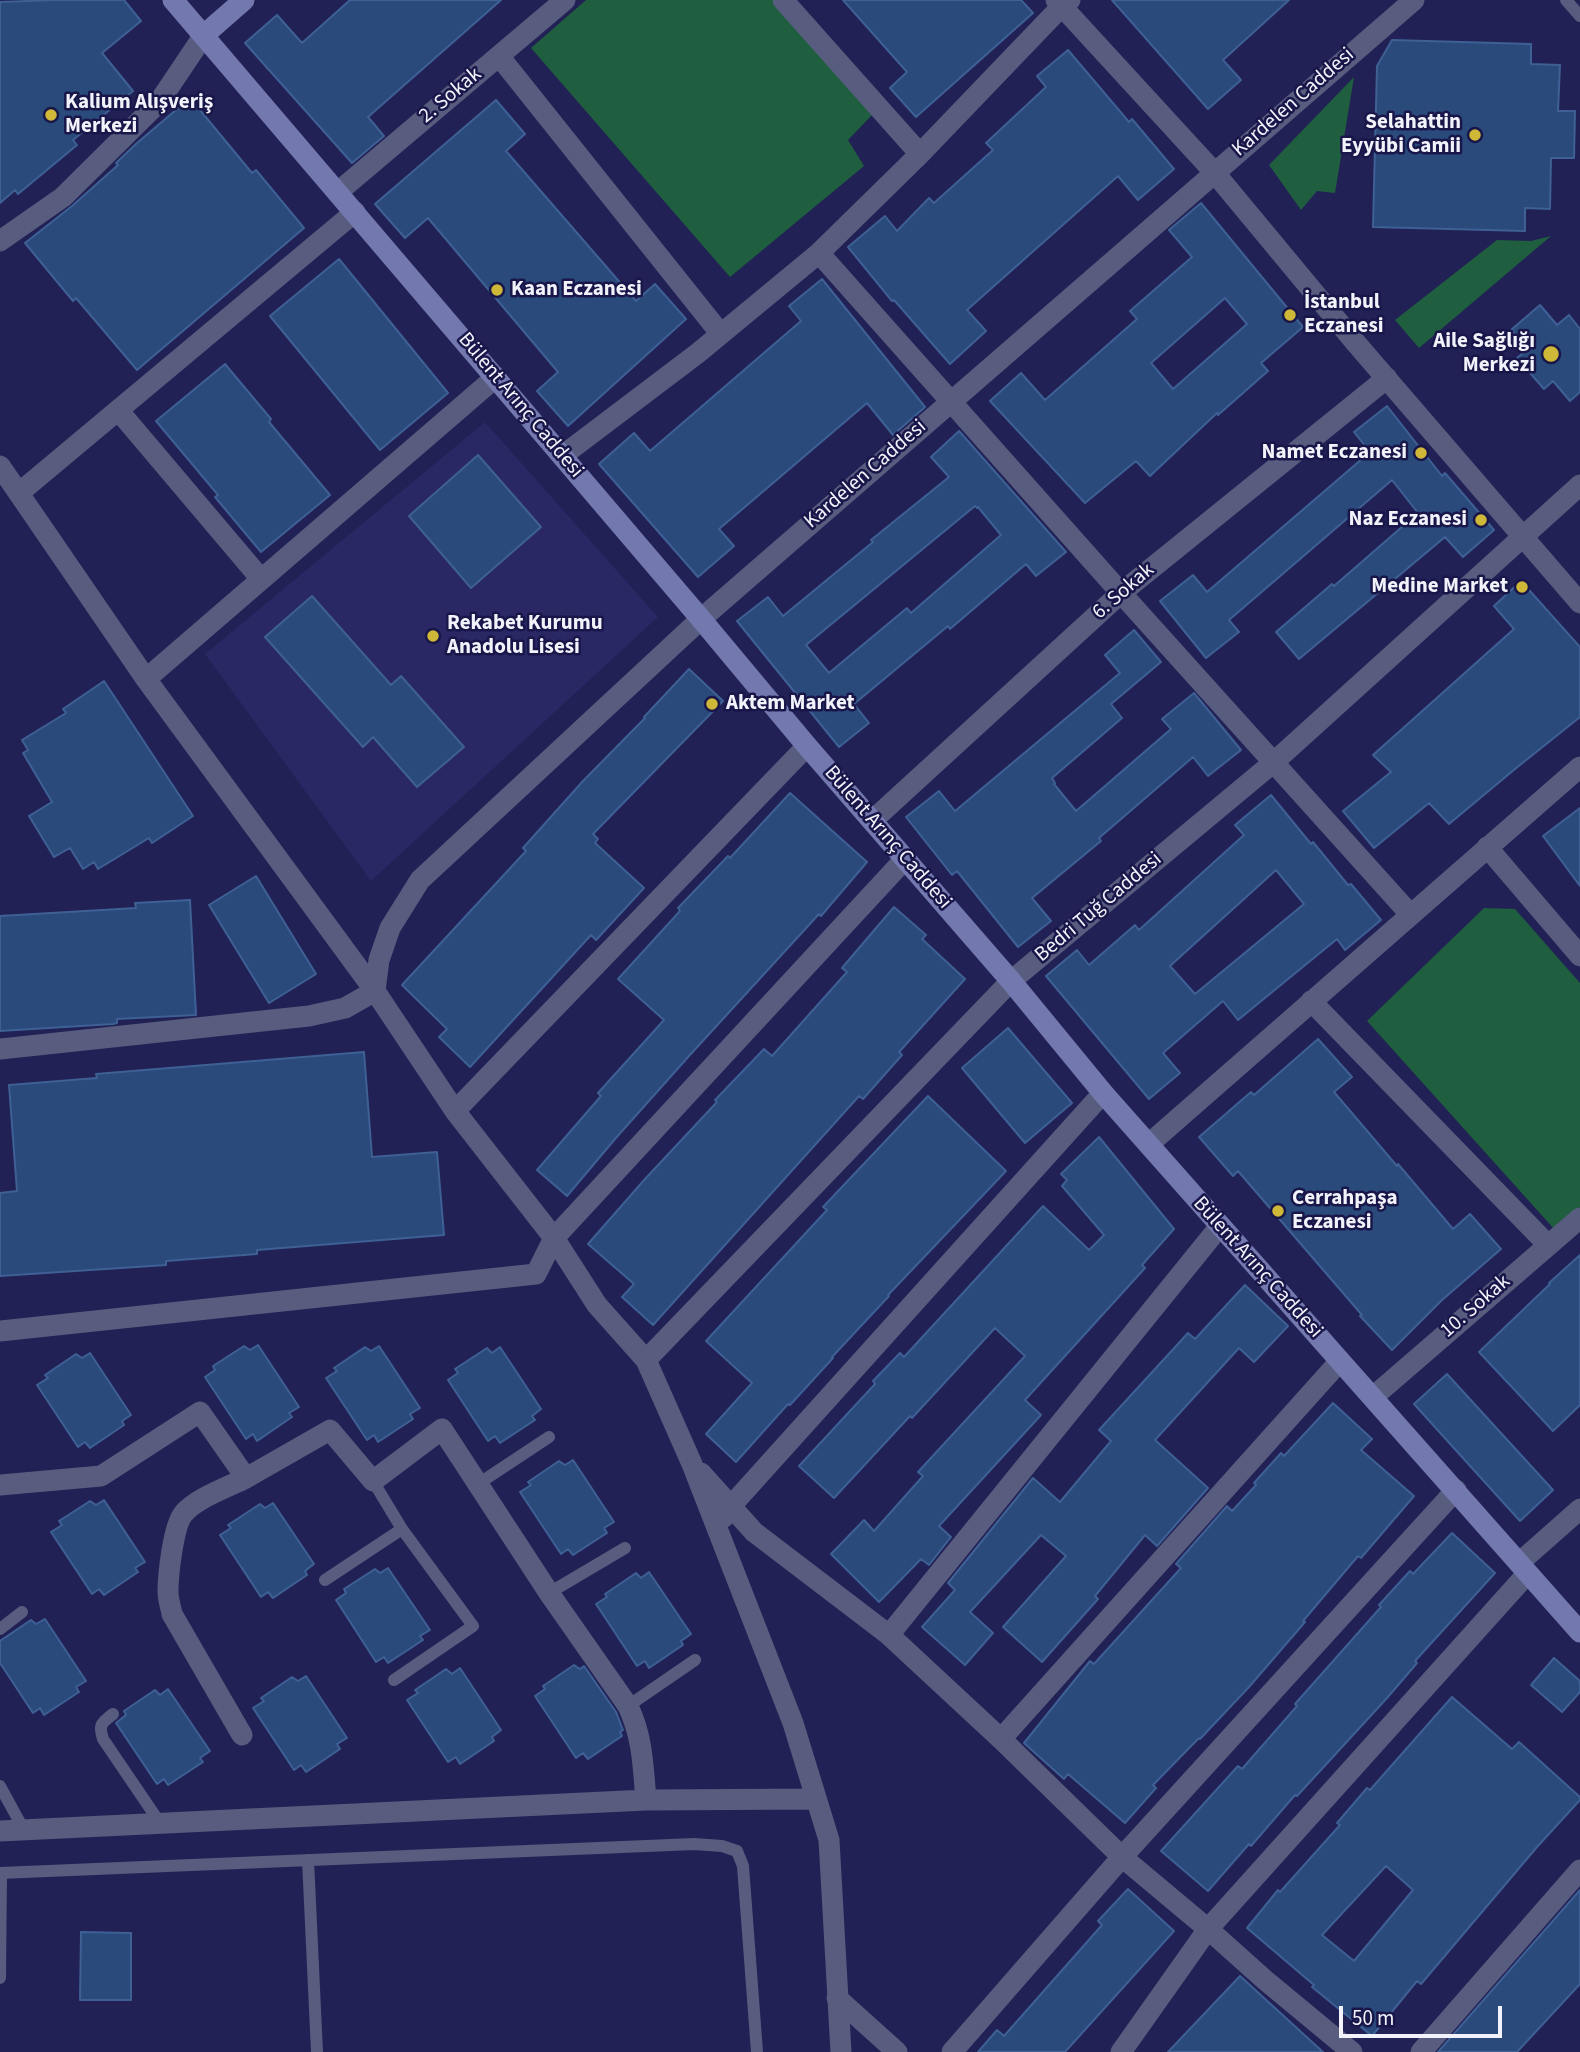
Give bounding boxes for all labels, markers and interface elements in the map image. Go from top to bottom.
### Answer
street label: Kardelen Caddesi [1228,43,1360,163]
street label: 2. Sokak [415,63,487,129]
place label: Kalium Alışveriş Merkezi [65,90,213,140]
marker: Kalium Alışveriş Merkezi [43,107,59,123]
place label: Selahattin Eyyübi Camii [1341,110,1461,160]
marker: Selahattin Eyyübi Camii [1467,127,1483,143]
place label: Kaan Eczanesi [511,277,642,303]
marker: Kaan Eczanesi [489,282,505,298]
place label: İstanbul Eczanesi [1304,290,1384,340]
marker: İstanbul Eczanesi [1282,307,1298,323]
street label: Bülent Arınç Caddesi [452,328,588,484]
place label: Aile Sağlığı Merkezi [1433,329,1535,379]
marker: Aile Sağlığı Merkezi [1541,344,1561,364]
street label: Kardelen Caddesi [800,415,932,535]
place label: Namet Eczanesi [1262,440,1407,466]
marker: Namet Eczanesi [1413,445,1429,461]
place label: Naz Eczanesi [1349,507,1467,533]
marker: Naz Eczanesi [1473,512,1489,528]
street label: 6. Sokak [1088,558,1160,626]
place label: Medine Market [1371,574,1508,600]
marker: Medine Market [1514,579,1530,595]
place label: Rekabet Kurumu Anadolu Lisesi [447,611,603,661]
marker: Rekabet Kurumu Anadolu Lisesi [425,628,441,644]
place label: Aktem Market [726,691,855,717]
marker: Aktem Market [704,696,720,712]
street label: Bülent Arınç Caddesi [818,761,956,915]
street label: Bedri Tuğ Caddesi [1030,848,1168,968]
place label: Cerrahpaşa Eczanesi [1292,1186,1398,1236]
street label: Bülent Arınç Caddesi [1187,1192,1327,1344]
marker: Cerrahpaşa Eczanesi [1270,1203,1286,1219]
street label: 10. Sokak [1436,1270,1516,1344]
scale bar [1342,1993,1505,2037]
text: 50 m [1352,2003,1394,2033]

